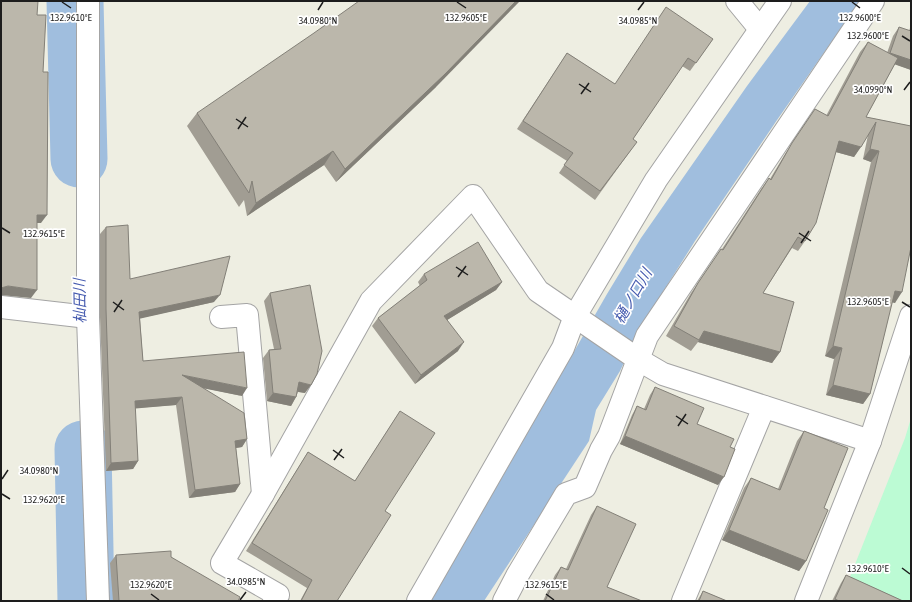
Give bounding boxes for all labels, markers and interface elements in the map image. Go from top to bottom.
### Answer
text: 132.9610°E [50,12,93,23]
text: 132.9605°E [445,12,488,23]
text: 132.9600°E [839,12,882,23]
text: 34.0980°N [299,15,337,26]
text: 34.0985°N [619,15,657,26]
text: 132.9600°E [847,30,890,41]
text: 34.0990°N [854,84,892,95]
text: 132.9615°E [23,228,66,239]
water label: 樋ノ口川 [610,264,656,326]
water label: 杣田川 [71,276,88,324]
text: 132.9605°E [847,296,890,307]
text: 34.0980°N [20,465,58,476]
text: 132.9620°E [23,494,66,505]
text: 132.9610°E [847,563,890,574]
text: 34.0985°N [227,576,265,587]
text: 132.9620°E [130,579,173,590]
text: 132.9615°E [525,579,568,590]

